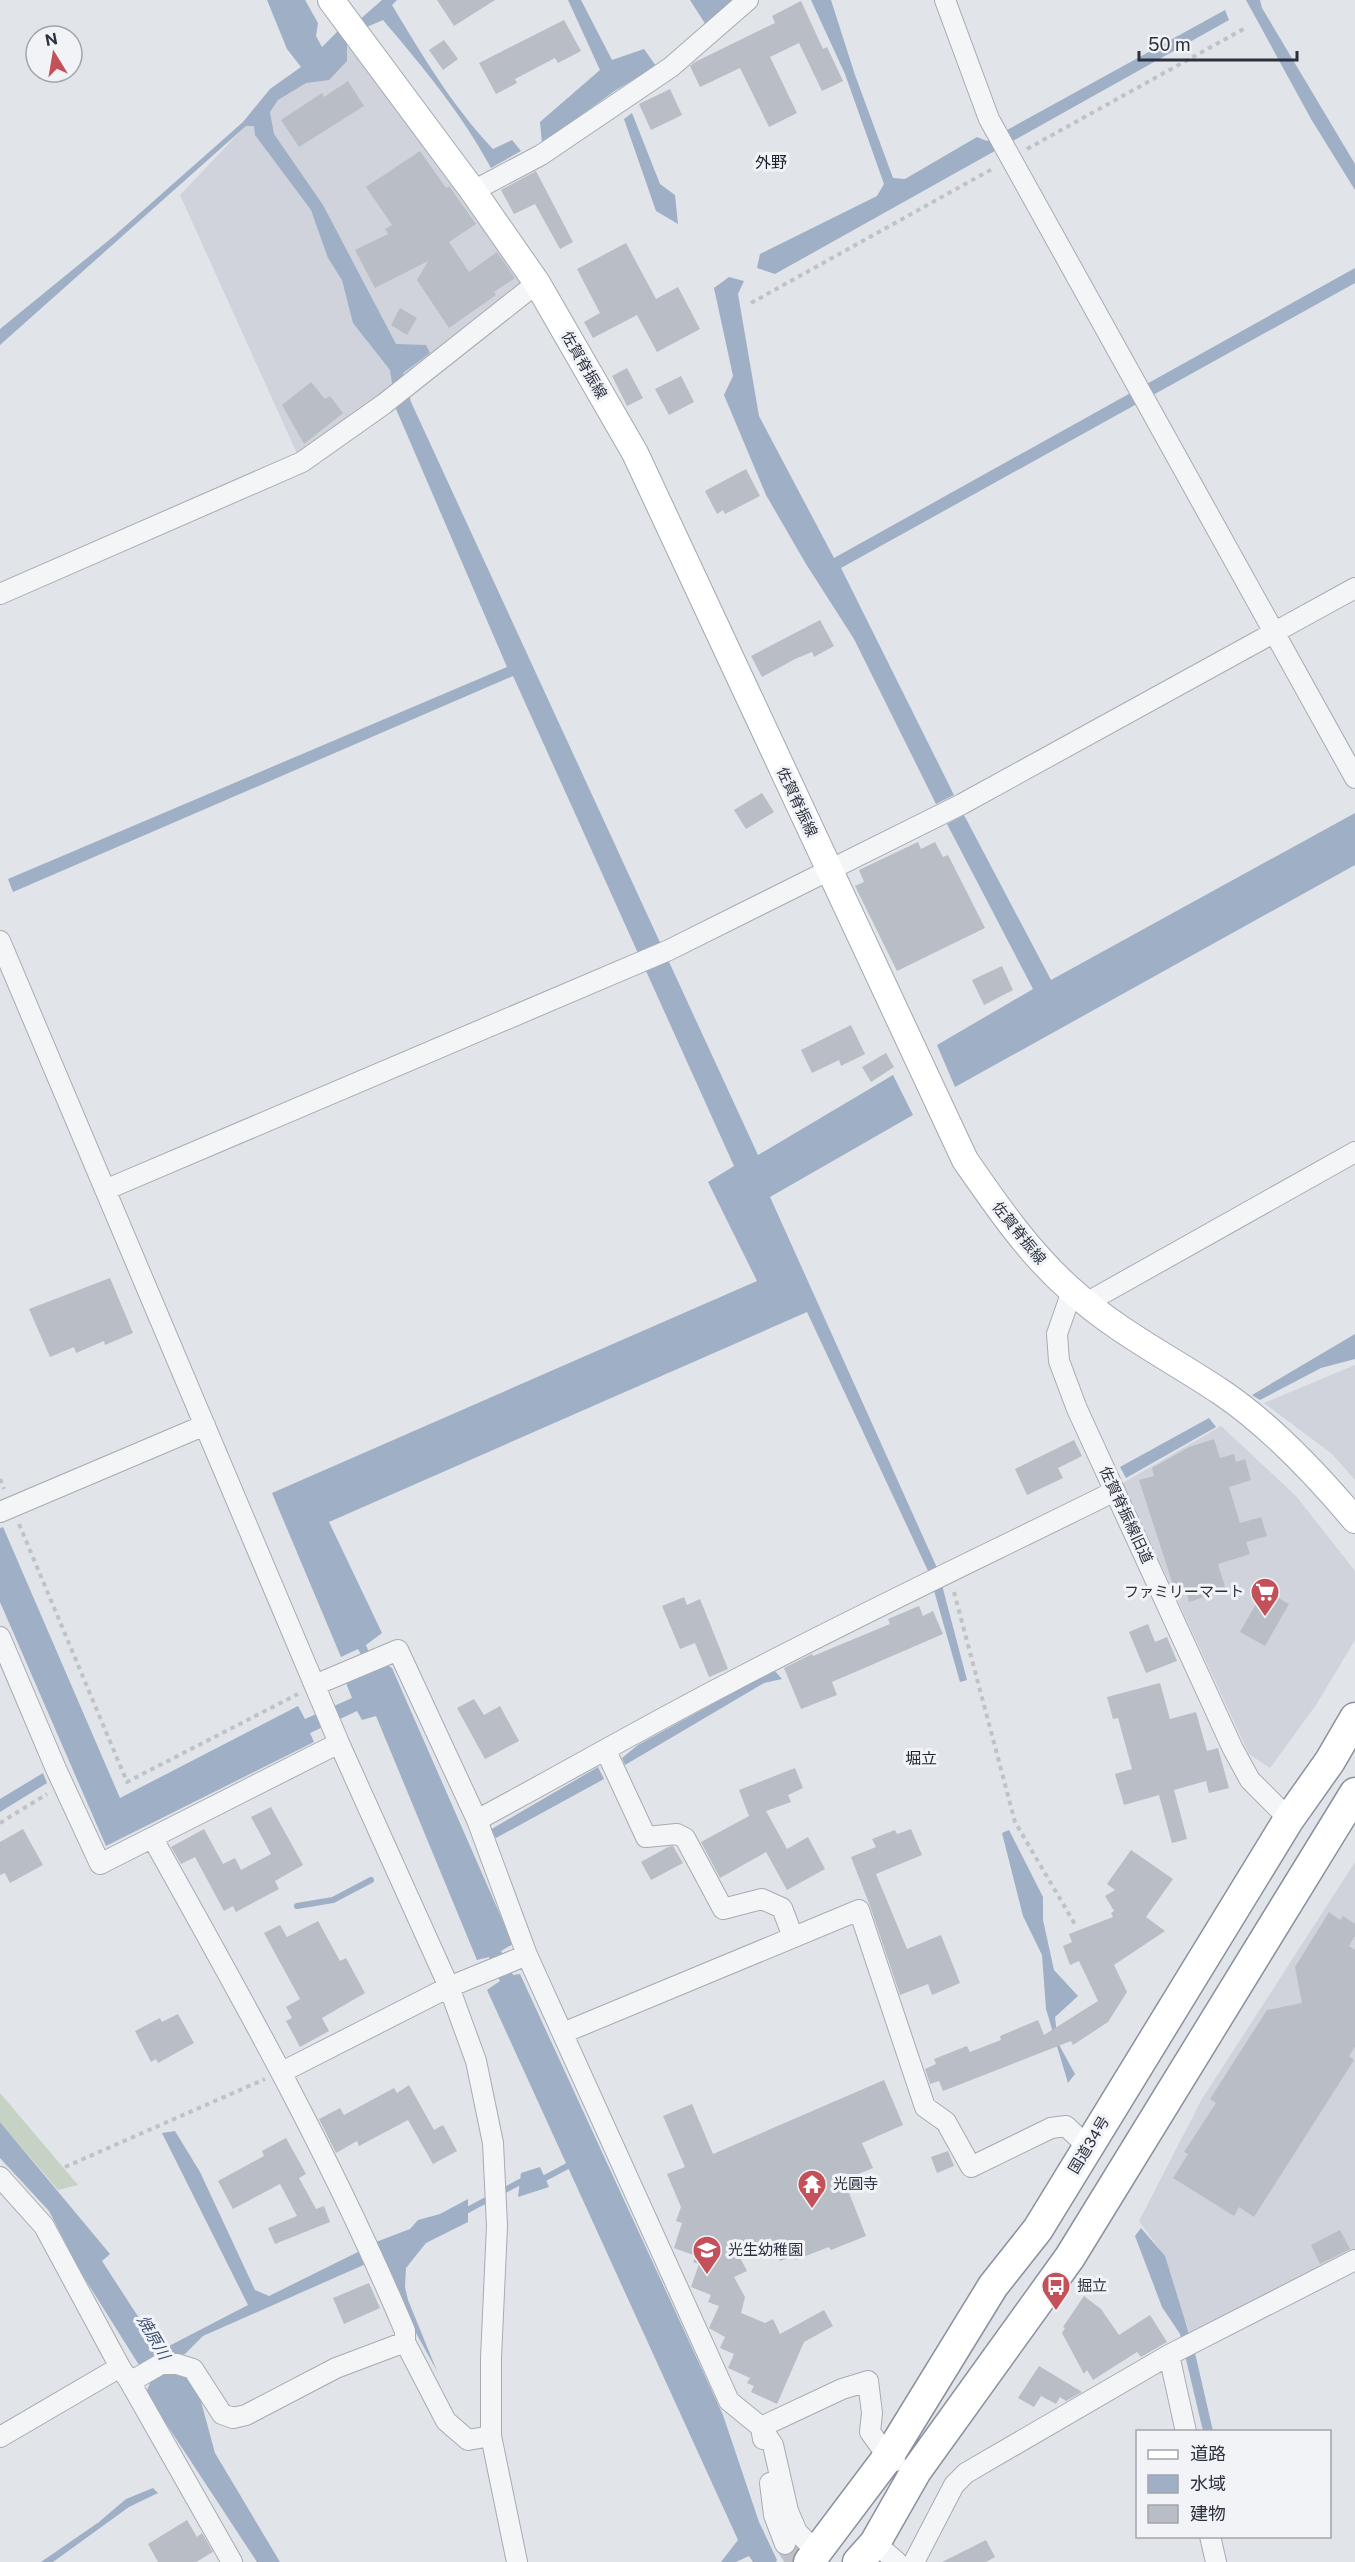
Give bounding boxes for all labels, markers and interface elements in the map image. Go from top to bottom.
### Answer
north arrow [24,24,84,84]
scale bar [1139,24,1296,62]
text: N [43,29,59,50]
text: 50 m [1148,34,1191,55]
district label: 外野 [755,153,787,172]
street label: 佐賀脊振線 [558,328,611,401]
street label: 佐賀脊振線 [774,764,821,839]
street label: 佐賀脊振線 [989,1198,1050,1267]
street label: 佐賀脊振線旧道 [1097,1464,1156,1566]
supermarket icon: ファミリーマート [1249,1576,1281,1618]
place label: ファミリーマート [1124,1583,1244,1600]
district label: 堀立 [905,1749,937,1768]
street label: 国道34号 [1065,2113,1112,2176]
temple icon: 光圓寺 [796,2168,828,2210]
place label: 光圓寺 [833,2175,878,2192]
school or university icon: 光生幼稚園 [691,2234,723,2276]
place label: 光生幼稚園 [728,2241,803,2258]
bus stop icon: 掘立 [1040,2270,1072,2312]
place label: 掘立 [1077,2277,1107,2294]
water label: 焼原川 [133,2312,175,2365]
legend [1136,2430,1331,2538]
text: 道路 [1190,2443,1226,2464]
text: 水域 [1190,2473,1226,2494]
text: 建物 [1190,2503,1226,2524]

